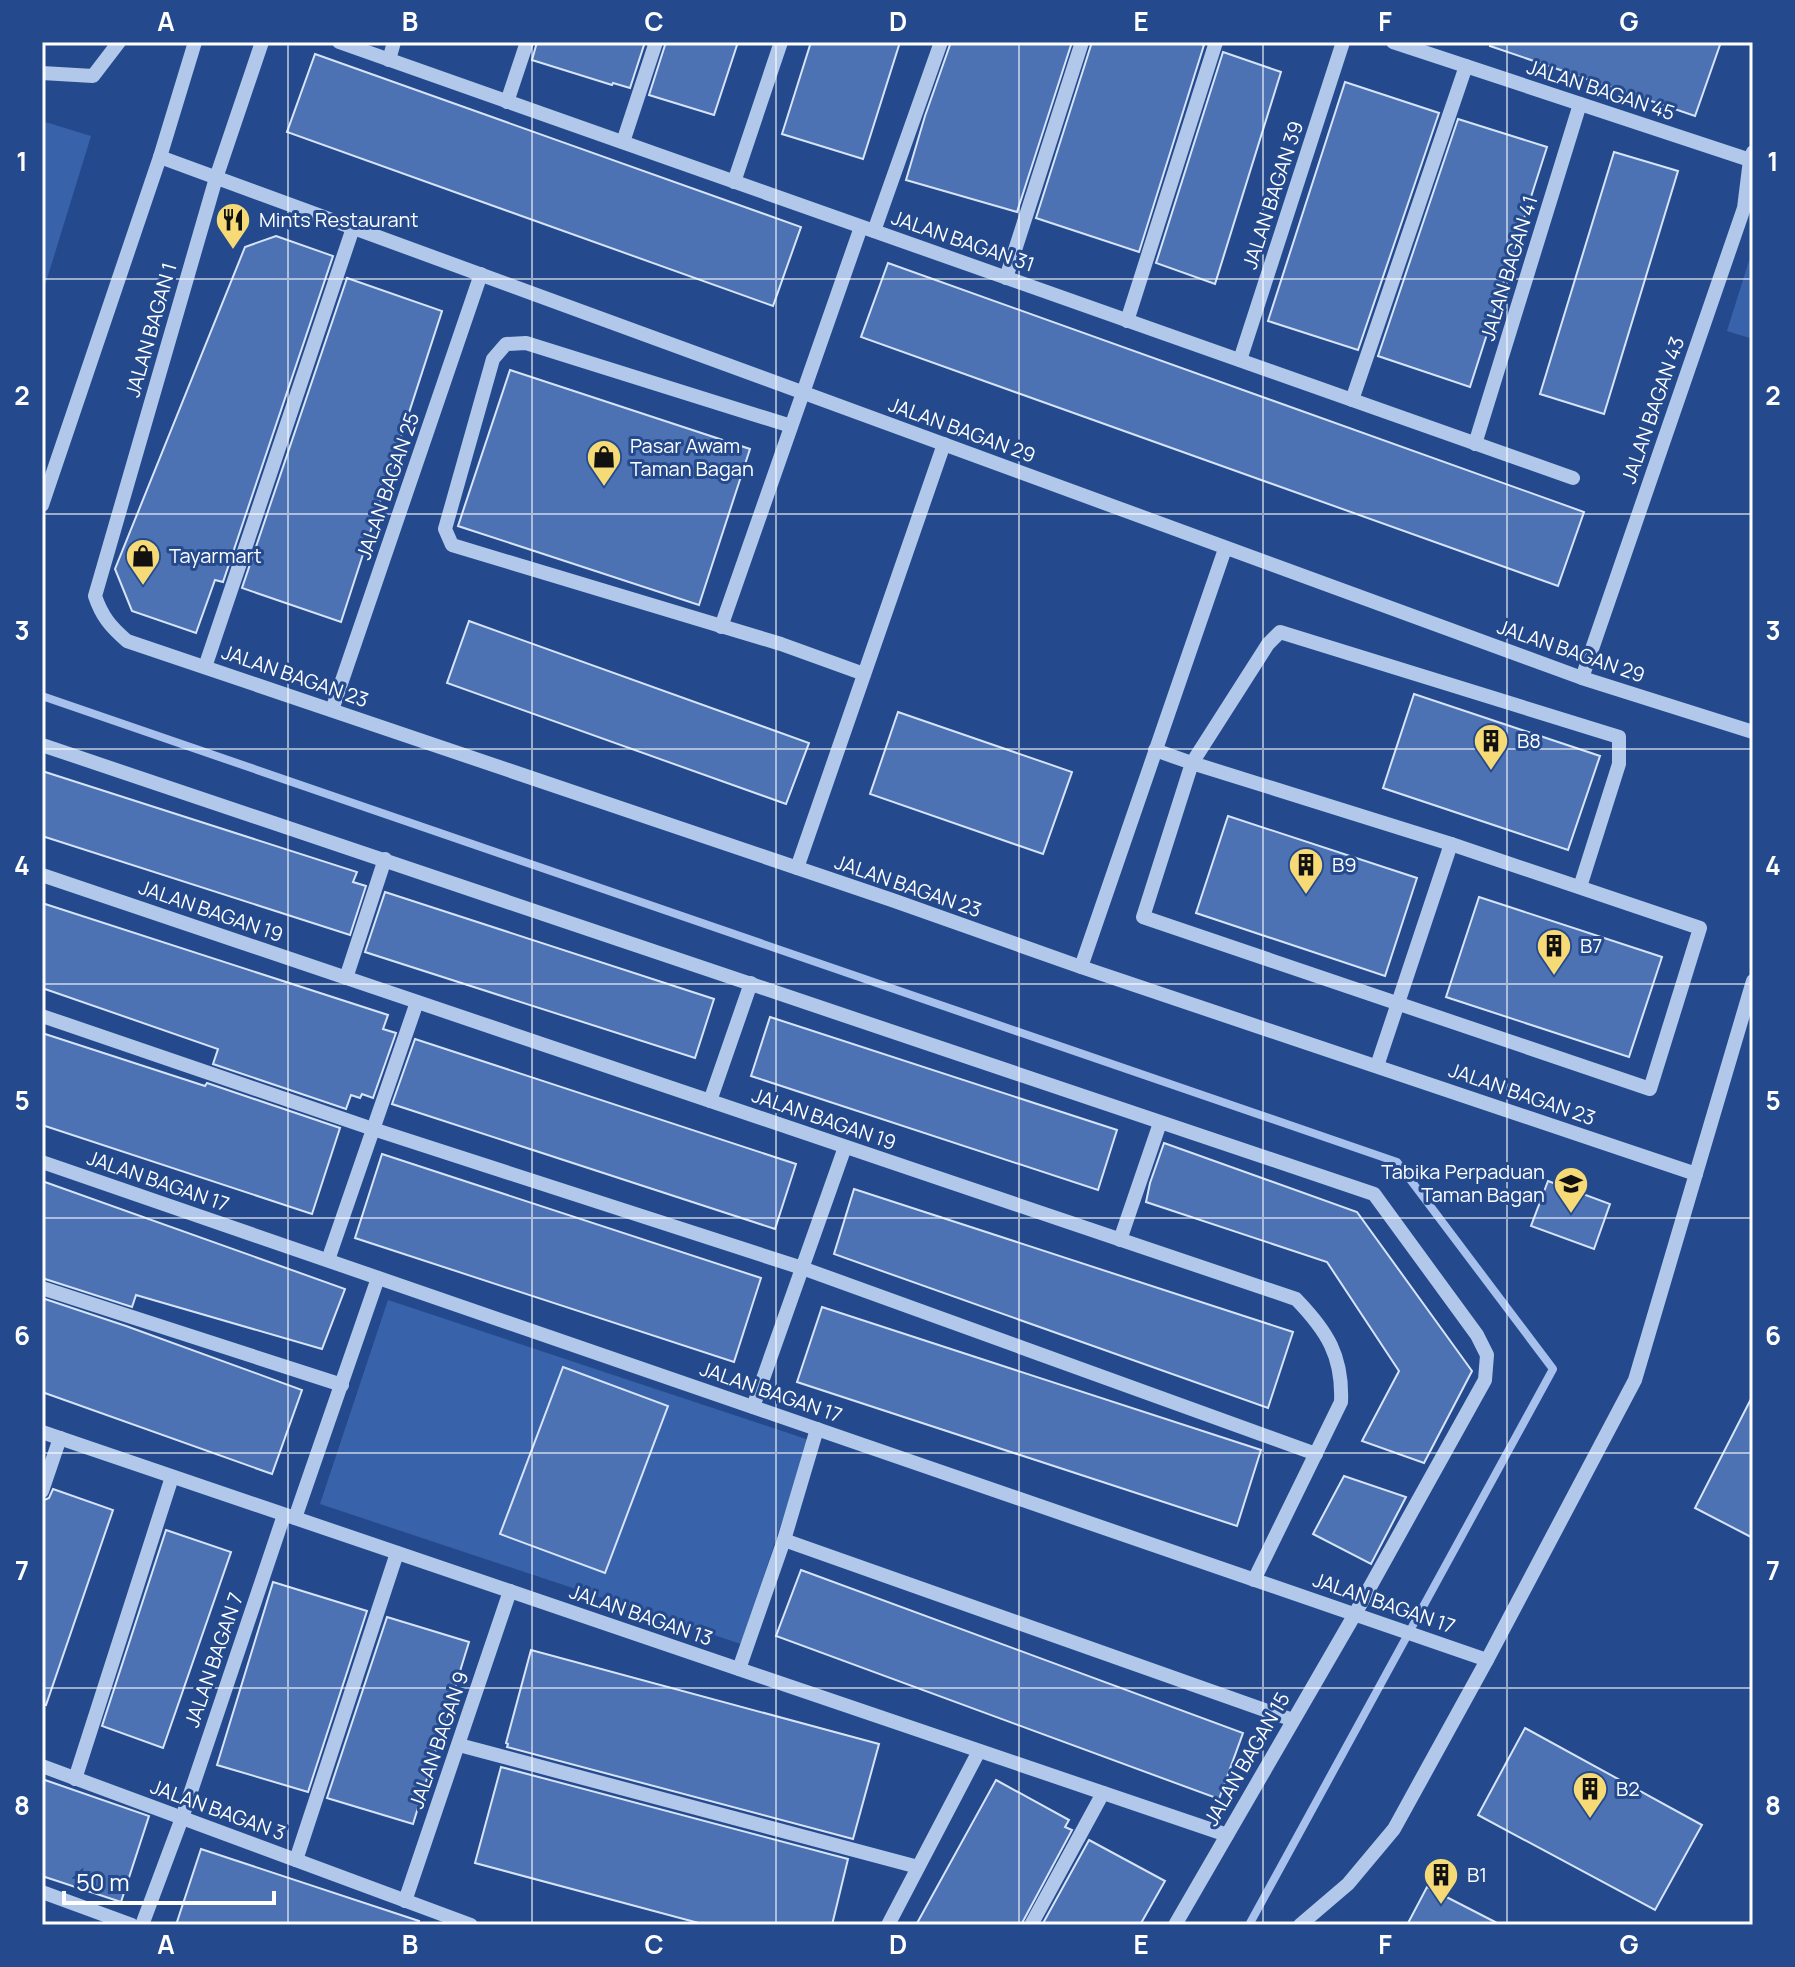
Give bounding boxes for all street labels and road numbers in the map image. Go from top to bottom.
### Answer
street label: JALAN BAGAN 45 [1524,53,1679,126]
street label: JALAN BAGAN 39 [1236,117,1309,272]
street label: JALAN BAGAN 41 [1474,192,1543,344]
street label: JALAN BAGAN 31 [888,203,1038,278]
street label: JALAN BAGAN 1 [118,260,183,400]
street label: JALAN BAGAN 43 [1615,333,1690,487]
street label: JALAN BAGAN 29 [885,390,1039,469]
street label: JALAN BAGAN 25 [350,409,425,563]
street label: JALAN BAGAN 29 [1494,613,1649,688]
street label: JALAN BAGAN 23 [218,638,372,713]
street label: JALAN BAGAN 23 [831,848,985,923]
street label: JALAN BAGAN 19 [135,873,287,948]
street label: JALAN BAGAN 23 [1445,1056,1599,1131]
street label: JALAN BAGAN 19 [748,1081,900,1156]
street label: JALAN BAGAN 17 [84,1144,233,1217]
street label: JALAN BAGAN 17 [697,1355,846,1428]
street label: JALAN BAGAN 17 [1310,1566,1459,1639]
street label: JALAN BAGAN 13 [566,1577,716,1652]
street label: JALAN BAGAN 7 [178,1589,249,1731]
street label: JALAN BAGAN 9 [402,1668,475,1812]
street label: JALAN BAGAN 15 [1197,1687,1296,1830]
street label: JALAN BAGAN 3 [147,1773,289,1846]

